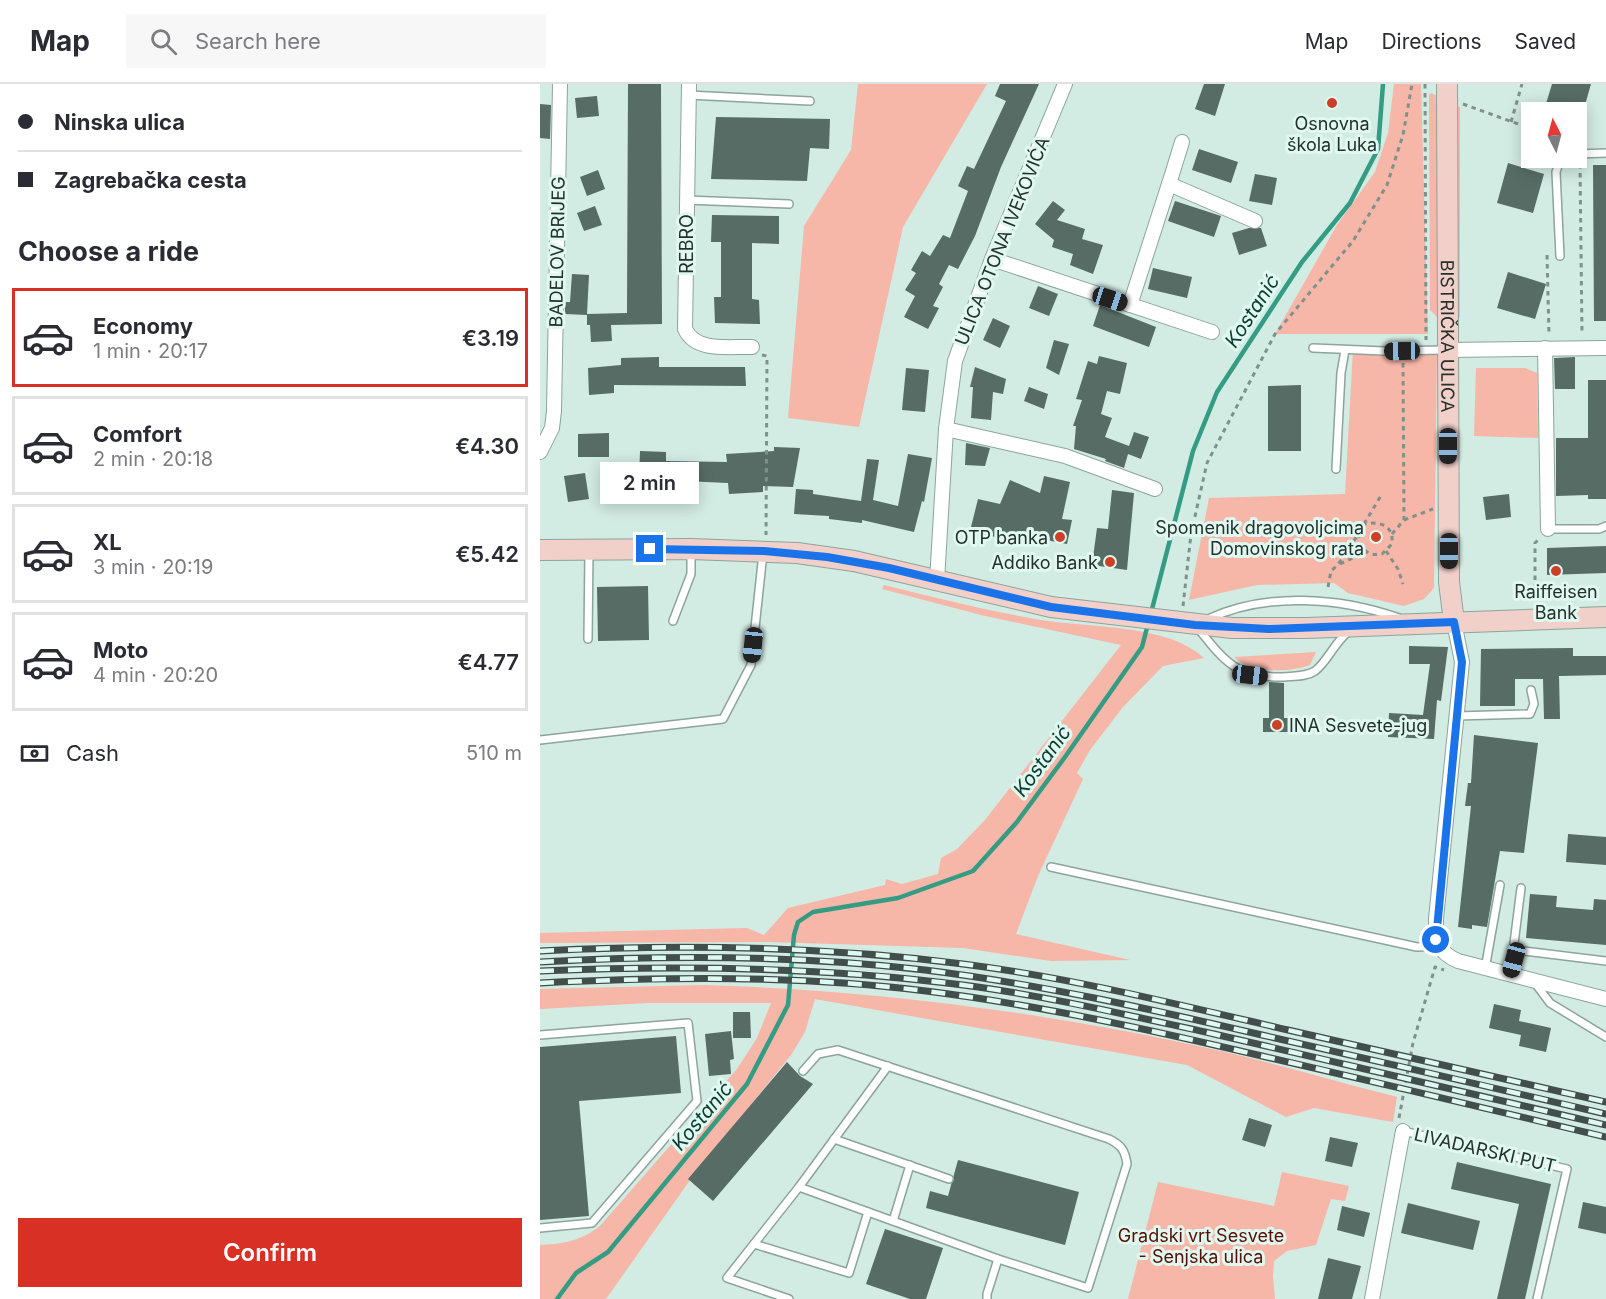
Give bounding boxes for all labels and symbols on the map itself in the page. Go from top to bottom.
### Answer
marker: Osnovna škola Luka [1325,96,1339,110]
north arrow [1521,102,1587,168]
place label: Osnovna škola Luka [1287,113,1377,155]
street label: ULICA OTONA IVEKOVIĆA [950,133,1054,348]
street label: BADELOV BRIJEG [545,176,569,328]
street label: REBRO [676,214,697,274]
street label: BISTRIČKA ULICA [1437,260,1459,412]
water label: Kostanić [1220,270,1284,352]
car [1090,285,1130,313]
car [1384,342,1420,360]
car [1439,428,1457,464]
callout: 2 min [600,462,700,504]
place label: Spomenik dragovoljcima Domovinskog rata [1155,517,1364,559]
place label: OTP banka [955,527,1048,548]
marker: OTP banka [1053,530,1067,544]
marker: Spomenik dragovoljcima Domovinskog rata [1369,530,1383,544]
car [1440,533,1458,569]
route end [636,535,663,562]
place label: Addiko Bank [991,552,1098,573]
marker: Addiko Bank [1103,555,1117,569]
marker: Raiffeisen Bank [1549,564,1563,578]
place label: Raiffeisen Bank [1514,581,1598,623]
car [742,626,764,664]
car [1231,664,1269,686]
place label: INA Sesvete-jug [1289,715,1427,736]
marker: INA Sesvete-jug [1270,718,1284,732]
water label: Kostanić [1008,721,1076,801]
route start [1422,926,1449,953]
car [1501,940,1527,980]
water label: Kostanić [666,1077,738,1155]
street label: LIVADARSKI PUT [1412,1123,1558,1177]
park label: Gradski vrt Sesvete - Senjska ulica [1118,1225,1284,1267]

